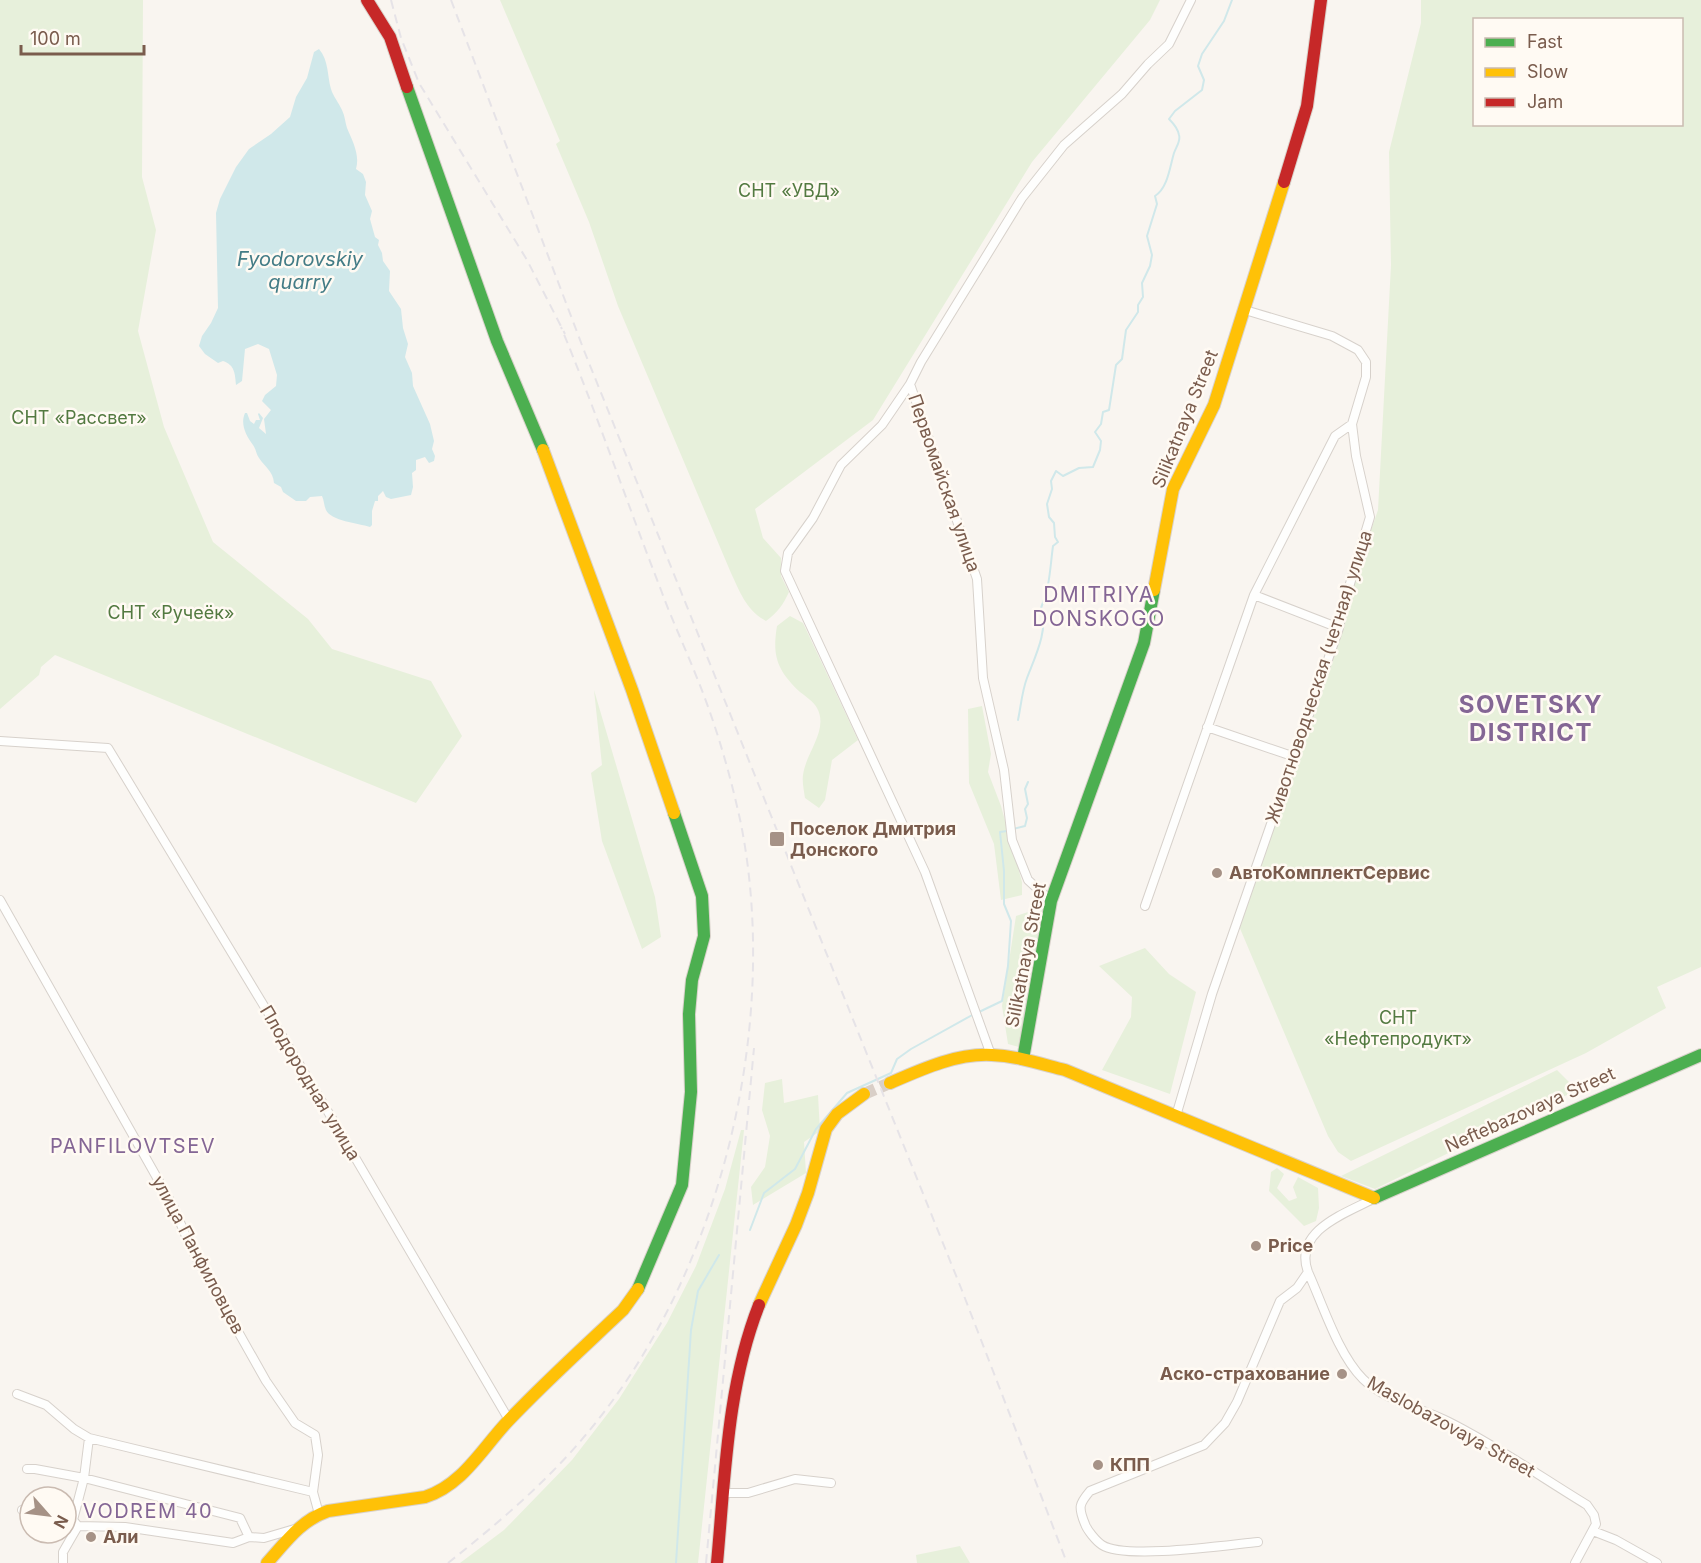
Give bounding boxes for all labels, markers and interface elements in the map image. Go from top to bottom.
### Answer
scale bar [21,18,144,56]
legend [1473,18,1683,126]
text: 100 m [30,28,81,49]
text: Fast [1527,31,1563,52]
text: Slow [1527,61,1568,82]
text: Jam [1527,91,1563,112]
park label: СНТ «УВД» [738,180,840,201]
water label: Fyodorovskiy quarry [237,247,364,294]
street label: Silikatnaya Street [1147,347,1222,491]
street label: Первомайская улица [904,391,985,575]
park label: СНТ «Рассвет» [11,407,147,428]
street label: Животноводческая (четная) улица [1261,528,1376,826]
district label: DMITRIYA DONSKOGO [1032,582,1166,631]
park label: СНТ «Ручеёк» [108,602,234,623]
district label: SOVETSKY DISTRICT [1459,690,1603,747]
place label: Поселок Дмитрия Донского [790,818,956,860]
marker: Поселок Дмитрия Донского [768,830,786,848]
place label: АвтоКомплектСервис [1229,862,1430,883]
marker: АвтоКомплектСервис [1210,866,1224,880]
street label: Silikatnaya Street [1001,881,1050,1029]
street label: Плодородная улица [256,1002,365,1164]
park label: СНТ «Нефтепродукт» [1324,1007,1472,1049]
street label: Neftebazovaya Street [1442,1063,1618,1156]
district label: PANFILOVTSEV [50,1134,216,1158]
street label: улица Панфиловцев [148,1172,249,1337]
place label: Price [1268,1235,1314,1256]
marker: Price [1249,1239,1263,1253]
place label: Аско-страхование [1160,1363,1330,1384]
marker: Аско-страхование [1335,1367,1349,1381]
street label: Maslobazovaya Street [1364,1372,1539,1481]
place label: КПП [1110,1454,1150,1475]
marker: КПП [1091,1458,1105,1472]
north arrow [18,1485,78,1545]
district label: VODREM 40 [83,1499,213,1523]
text: N [50,1512,73,1532]
place label: Али [103,1526,139,1547]
marker: Али [84,1530,98,1544]

